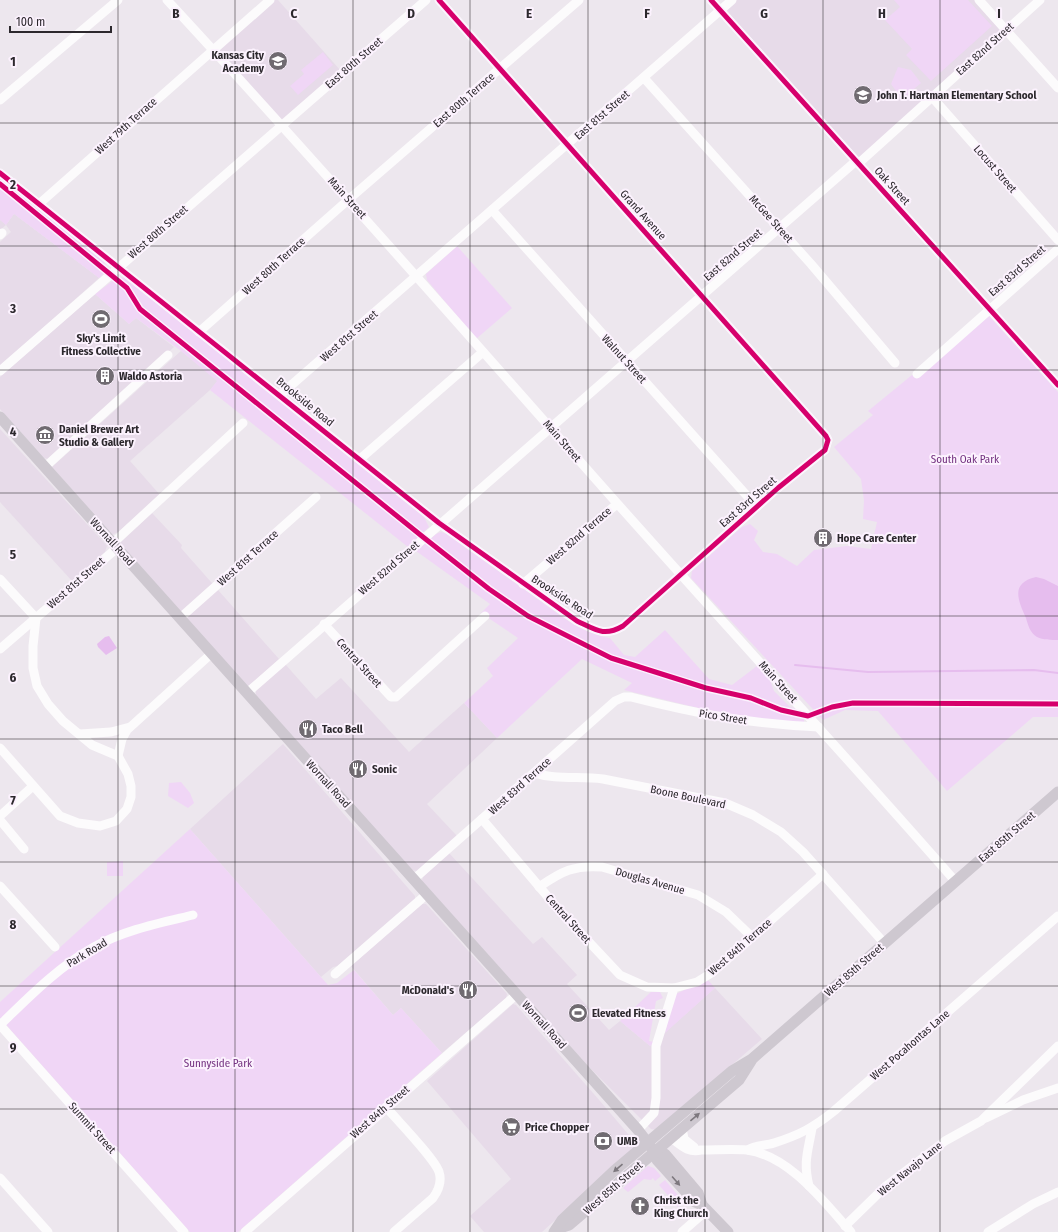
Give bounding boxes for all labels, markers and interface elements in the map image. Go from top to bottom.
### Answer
text: B [172,6,180,21]
text: C [291,6,298,21]
text: D [407,6,415,21]
text: E [526,6,532,21]
text: F [644,6,650,21]
text: G [760,6,768,21]
text: H [878,6,886,21]
text: I [997,6,1001,21]
scale bar [10,8,111,34]
text: 100 m [16,15,45,29]
street label: East 82nd Street [954,20,1017,78]
street label: East 80th Street [323,34,386,91]
place label: Kansas City Academy [212,49,265,75]
school or university icon: Kansas City Academy [267,50,289,72]
text: 1 [10,54,16,69]
street label: East 80th Terrace [431,70,497,130]
school or university icon: John T. Hartman Elementary School [852,84,874,106]
street label: East 81st Street [572,87,632,142]
place label: John T. Hartman Elementary School [876,89,1037,102]
street label: West 79th Terrace [92,95,160,157]
street label: Locust Street [971,143,1019,196]
street label: Oak Street [871,164,913,208]
street label: Main Street [325,175,369,222]
text: 2 [9,177,16,192]
street label: Grand Avenue [617,187,669,243]
street label: McGee Street [746,193,796,246]
street label: West 80th Street [126,202,191,261]
street label: East 82nd Street [701,226,765,284]
street label: West 80th Terrace [240,234,308,298]
street label: East 83rd Street [986,243,1048,299]
text: 3 [9,301,16,316]
street label: West 81st Street [318,307,381,364]
sports icon: Sky's Limit Fitness Collective [90,308,112,330]
place label: Sky's Limit Fitness Collective [61,332,141,358]
street label: Walnut Street [599,332,649,386]
building icon: Waldo Astoria [94,365,116,387]
place label: Waldo Astoria [119,370,183,383]
street label: Brookside Road [274,375,336,429]
street label: Main Street [540,417,584,465]
place label: Daniel Brewer Art Studio & Gallery [59,423,139,449]
text: 4 [10,424,17,439]
museum icon: Daniel Brewer Art Studio & Gallery [34,424,56,446]
park label: South Oak Park [931,453,1000,466]
street label: East 83rd Street [717,474,779,530]
street label: West 82nd Terrace [544,504,614,568]
street label: Wornall Road [87,515,137,569]
street label: West 81st Terrace [215,527,281,589]
building icon: Hope Care Center [812,527,834,549]
place label: Hope Care Center [837,532,917,545]
street label: West 82nd Street [356,538,422,598]
text: 5 [10,547,16,562]
street label: West 81st Street [45,554,108,611]
street label: Brookside Road [529,572,595,622]
street label: Central Street [334,636,385,691]
street label: Main Street [756,659,800,706]
text: 6 [10,670,17,685]
street label: Pico Street [698,707,748,727]
restaurant icon: Taco Bell [297,718,319,740]
place label: Taco Bell [322,723,364,736]
street label: West 83rd Terrace [486,755,554,817]
street label: Wornall Road [303,757,353,811]
restaurant icon: Sonic [347,758,369,780]
place label: Sonic [372,763,397,776]
street label: Boone Boulevard [649,783,727,811]
text: 7 [10,793,16,808]
street label: East 85th Street [976,809,1038,865]
street label: Douglas Avenue [614,865,686,897]
street label: Central Street [543,892,594,947]
street label: West 84th Terrace [706,916,774,978]
text: 8 [10,917,17,932]
street label: Park Road [64,936,110,970]
street label: West 85th Street [822,941,886,999]
restaurant icon: McDonald's [457,979,479,1001]
place label: McDonald's [402,984,454,997]
street label: Wornall Road [519,998,569,1052]
sports icon: Elevated Fitness [567,1002,589,1024]
place label: Elevated Fitness [592,1007,666,1020]
street label: West Pocahontas Lane [868,1007,952,1083]
text: 9 [10,1040,17,1055]
park label: Sunnyside Park [184,1057,253,1070]
street label: West 84th Street [348,1082,413,1141]
street label: Summit Street [66,1100,119,1156]
one-way arrow [689,1112,700,1121]
supermarket icon: Price Chopper [500,1116,522,1138]
place label: Price Chopper [525,1121,590,1134]
bank icon: UMB [592,1130,614,1152]
place label: UMB [617,1135,638,1148]
street label: West Navajo Lane [875,1139,945,1199]
street label: West 85th Street [581,1159,645,1217]
one-way arrow [613,1163,623,1172]
one-way arrow [671,1176,680,1186]
place label: Christ the King Church [654,1194,708,1220]
church icon: Christ the King Church [629,1195,651,1217]

